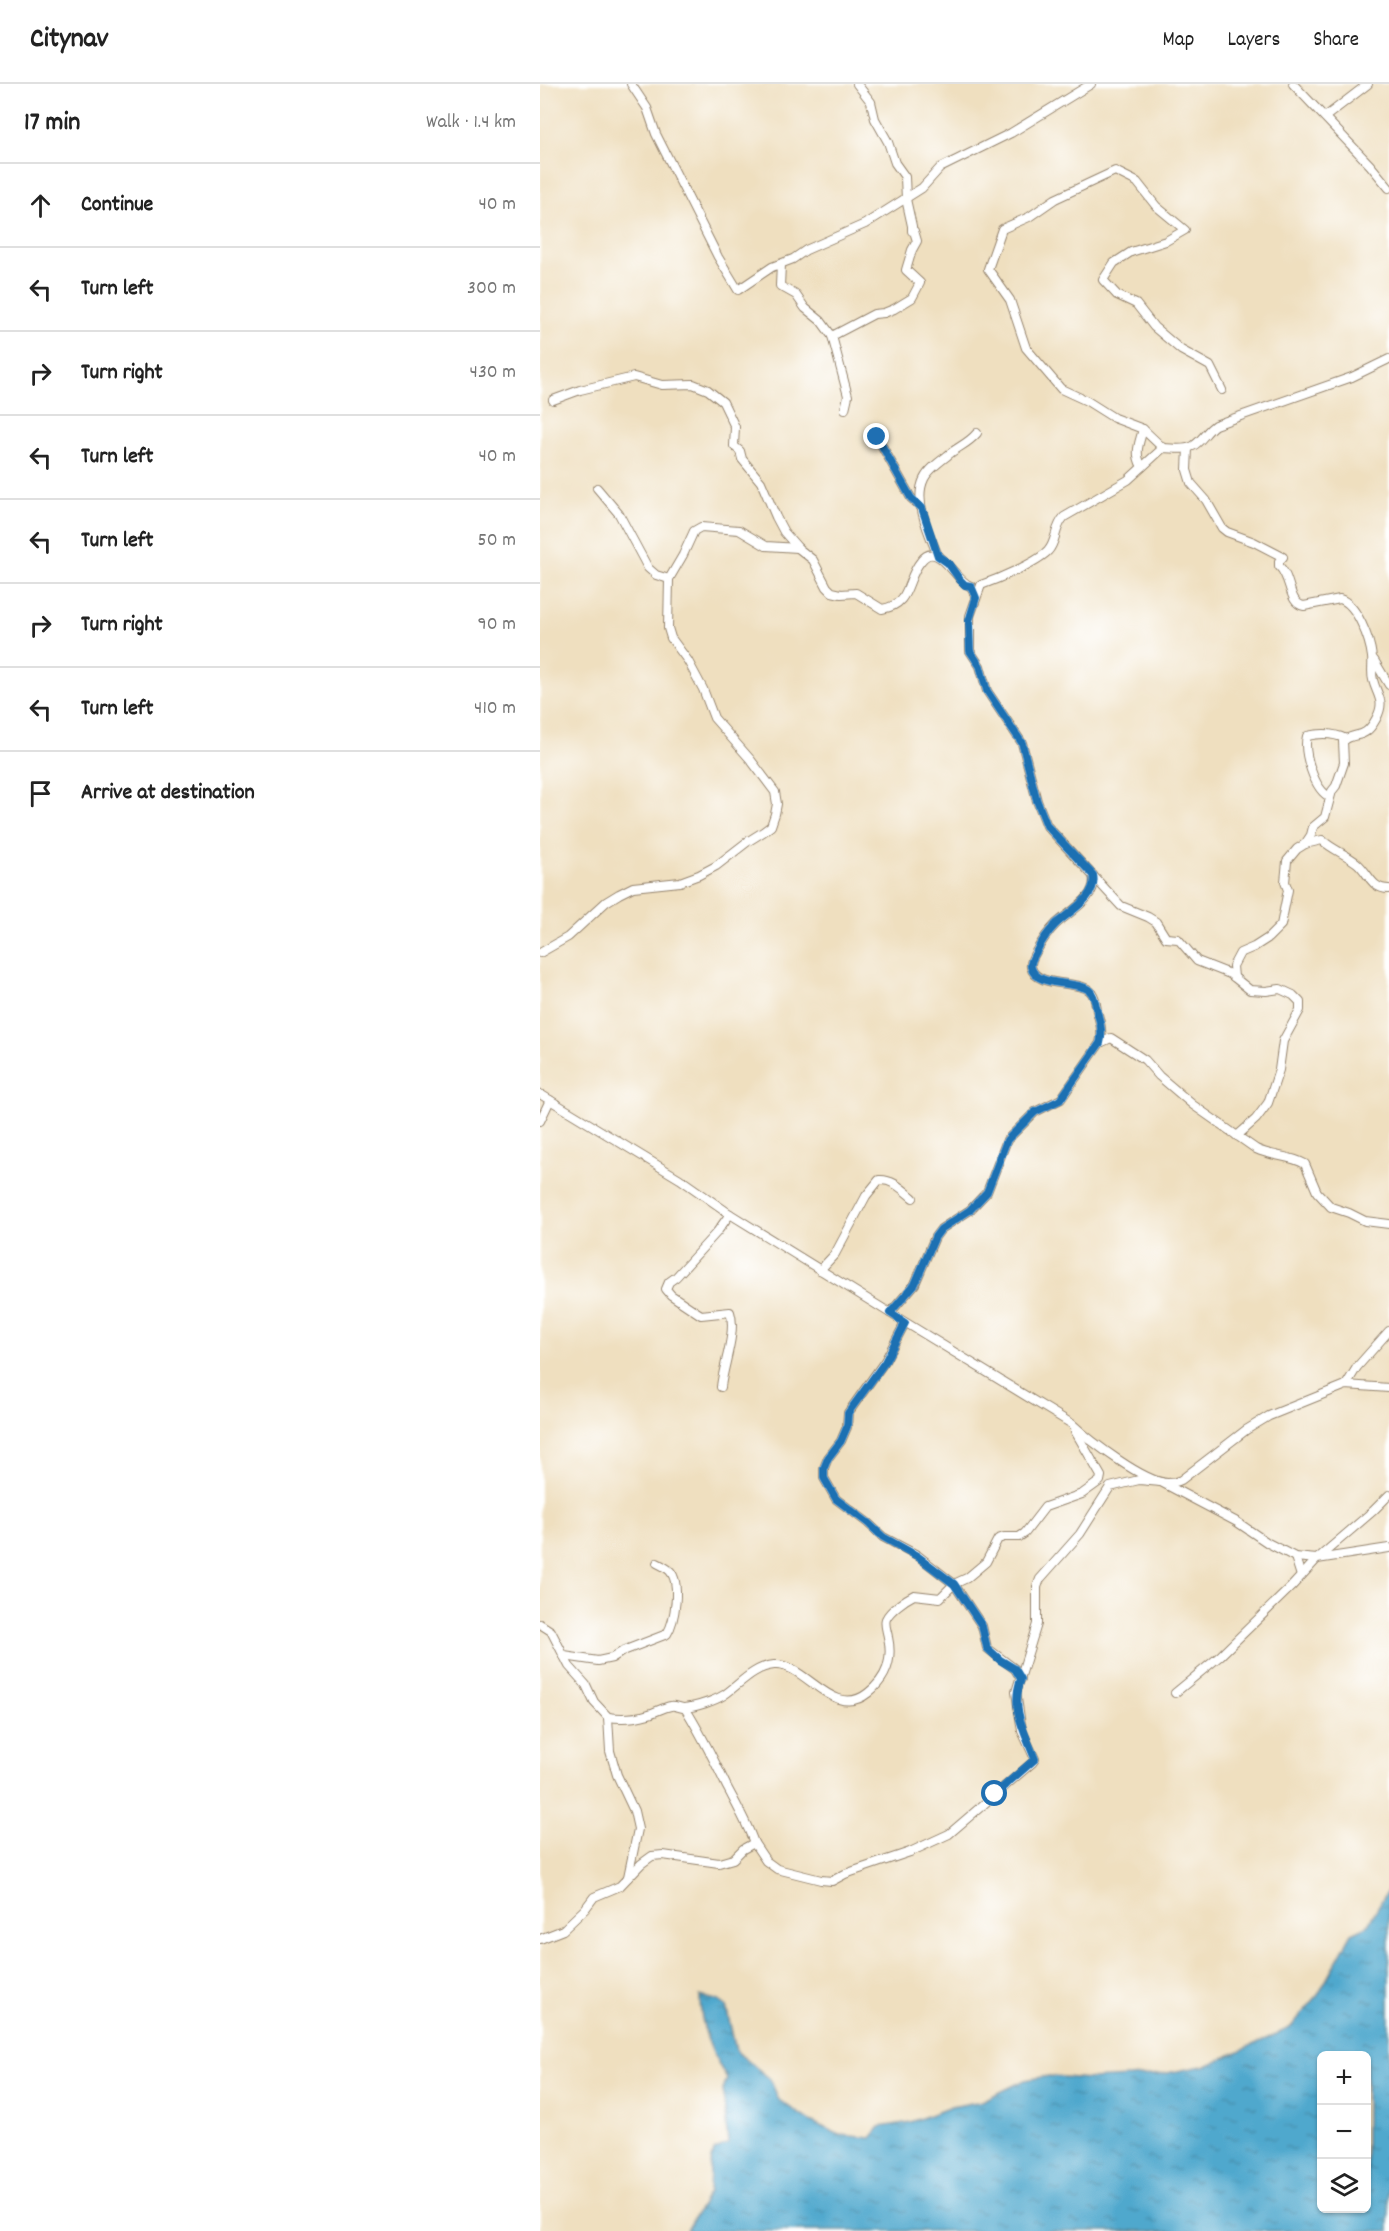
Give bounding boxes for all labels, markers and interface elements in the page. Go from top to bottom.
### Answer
text: Citynav [30,21,108,61]
text: Map [1163,26,1194,56]
text: Layers [1227,26,1280,56]
text: Share [1313,26,1359,56]
text: 17 min [24,105,80,142]
text: Walk · 1.4 km [426,109,516,137]
icon: ahead [24,189,57,222]
text: Continue [81,190,153,221]
text: 40 m [478,191,516,219]
icon: left [24,273,57,306]
text: Turn left [81,274,153,305]
text: 300 m [467,275,516,303]
icon: right [24,357,57,390]
text: Turn right [81,358,163,389]
text: 430 m [470,359,516,387]
route end [863,423,889,449]
icon: left [24,441,57,474]
text: Turn left [81,442,153,473]
text: 40 m [478,443,516,471]
icon: left [24,525,57,558]
text: Turn left [81,526,153,557]
text: 50 m [478,527,516,555]
icon: right [24,609,57,642]
text: Turn right [81,610,163,641]
text: 90 m [478,611,516,639]
icon: left [24,693,57,726]
text: Turn left [81,694,153,725]
text: 410 m [474,695,516,723]
icon: arrive [24,777,57,810]
text: Arrive at destination [81,778,255,809]
route start [981,1780,1007,1806]
map controls [1317,2051,1371,2213]
button: + [1317,2051,1371,2105]
button: − [1317,2105,1371,2159]
button: layers [1317,2159,1371,2213]

